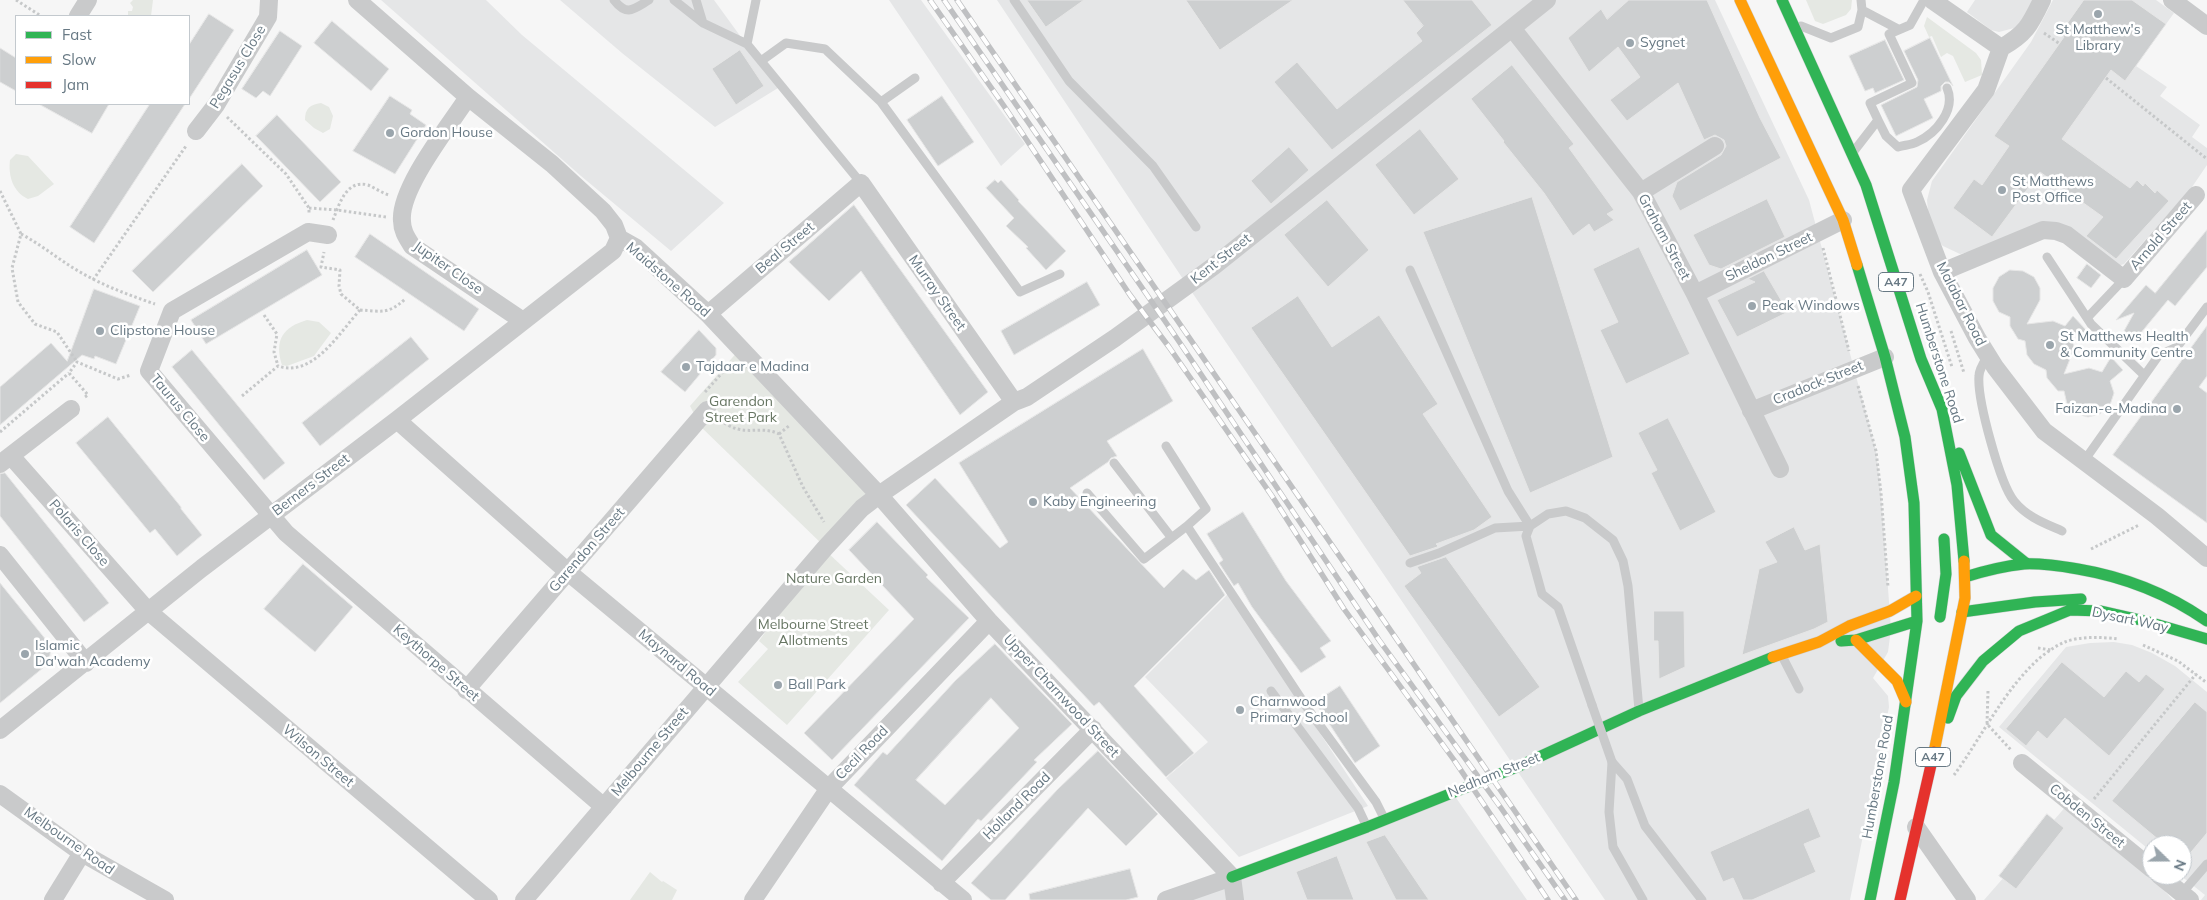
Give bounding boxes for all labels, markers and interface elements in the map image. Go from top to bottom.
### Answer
marker: St Matthew's Library [2092,8,2104,20]
legend [15,15,190,105]
street label: Pegasus Close [207,22,269,112]
place label: St Matthew's Library [2055,22,2141,54]
text: Fast [62,25,92,44]
place label: Sygnet [1640,35,1685,51]
marker: Sygnet [1624,37,1636,49]
text: Slow [62,50,96,69]
text: Jam [62,75,89,94]
place label: Gordon House [400,125,493,141]
marker: Gordon House [384,127,396,139]
place label: St Matthews Post Office [2012,174,2094,206]
marker: St Matthews Post Office [1996,184,2008,196]
street label: Graham Street [1634,191,1694,283]
street label: Arnold Street [2127,198,2195,274]
street label: Beal Street [752,219,818,277]
street label: Sheldon Street [1723,229,1815,285]
street label: Kent Street [1188,230,1254,288]
street label: Jupiter Close [410,238,486,298]
street label: Maidstone Road [623,239,713,321]
street label: Murray Street [905,252,969,334]
street label: Malabar Road [1933,259,1989,349]
road number: A47 [1878,272,1914,292]
place label: Peak Windows [1762,298,1860,314]
marker: Peak Windows [1746,300,1758,312]
street label: Humberstone Road [1912,301,1966,425]
place label: Clipstone House [110,323,215,339]
marker: Clipstone House [94,325,106,337]
place label: St Matthews Health & Community Centre [2060,329,2193,362]
marker: St Matthews Health & Community Centre [2044,339,2056,351]
street label: Cradock Street [1770,357,1866,409]
place label: Tajdaar e Madina [696,359,809,375]
marker: Tajdaar e Madina [680,361,692,373]
street label: Taurus Close [147,371,213,445]
park label: Garendon Street Park [705,394,777,427]
place label: Faizan-e-Madina [2055,401,2167,417]
marker: Faizan-e-Madina [2171,403,2183,415]
street label: Berners Street [269,450,353,520]
place label: Kaby Engineering [1043,494,1156,510]
street label: Polaris Close [45,496,113,570]
marker: Kaby Engineering [1027,496,1039,508]
street label: Garendon Street [546,504,628,596]
park label: Nature Garden [786,571,882,587]
street label: Dysart Way [2090,604,2170,636]
park label: Melbourne Street Allotments [758,617,868,650]
street label: Keythorpe Street [390,621,482,705]
street label: Maynard Road [635,626,719,700]
street label: Upper Charnwood Street [1000,631,1122,761]
place label: Islamic Da'wah Academy [35,638,150,670]
marker: Islamic Da'wah Academy [19,648,31,660]
place label: Ball Park [788,677,846,693]
marker: Ball Park [772,679,784,691]
place label: Charnwood Primary School [1250,694,1348,726]
street label: Melbourne Street [608,704,692,800]
marker: Charnwood Primary School [1234,704,1246,716]
street label: Humberstone Road [1859,714,1897,840]
street label: Wilson Street [279,721,357,791]
street label: Cecil Road [832,723,892,783]
road number: A47 [1916,748,1950,766]
street label: Nedham Street [1446,749,1542,801]
street label: Holland Road [980,769,1054,843]
street label: Cobden Street [2046,781,2128,851]
street label: Melbourne Road [21,804,117,878]
north arrow [2142,835,2192,885]
text: N [2170,857,2190,874]

